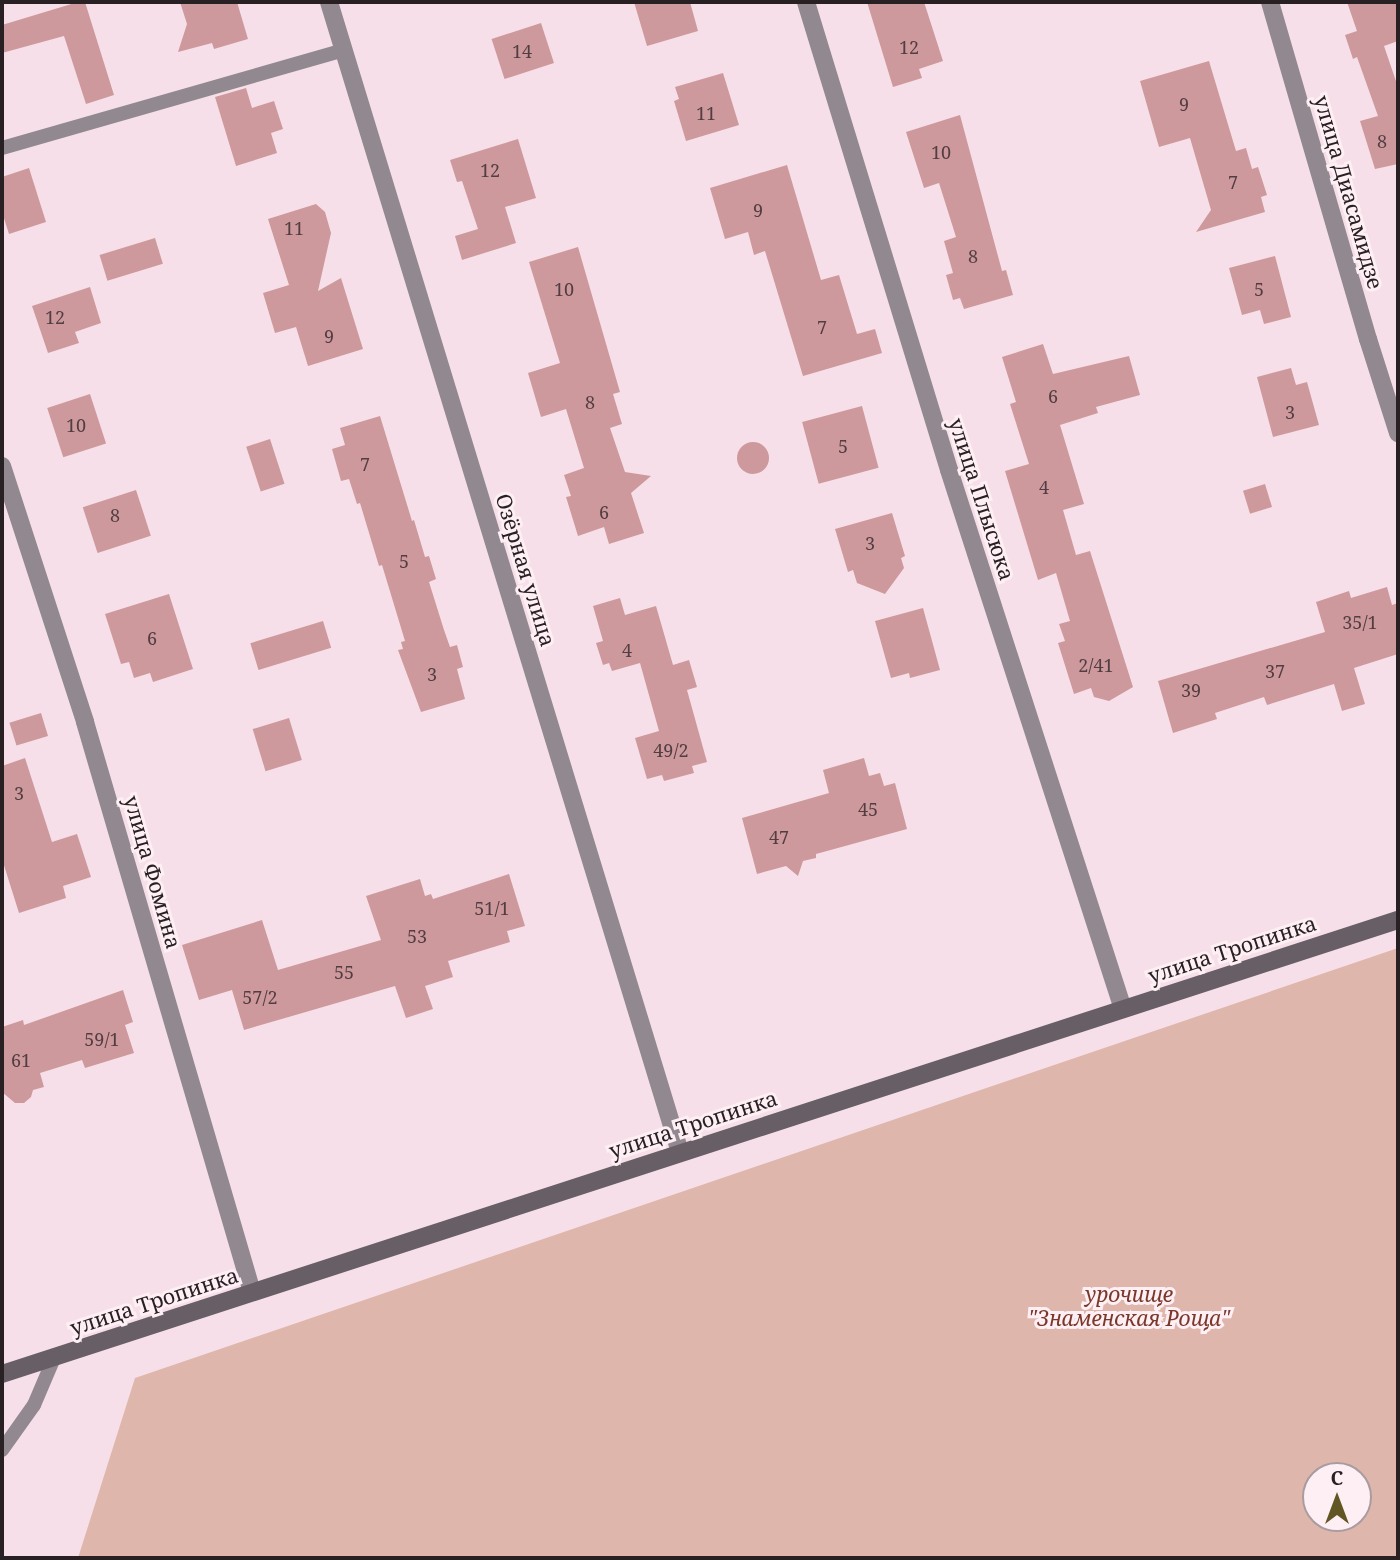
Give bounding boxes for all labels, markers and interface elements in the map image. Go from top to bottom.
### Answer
house number: 12 [899,36,919,58]
house number: 14 [512,40,532,62]
street label: улица Диасамидзе [1309,92,1389,292]
house number: 9 [1179,93,1189,115]
house number: 11 [696,102,716,124]
house number: 8 [1377,130,1387,152]
house number: 10 [931,141,951,163]
house number: 12 [480,159,500,181]
house number: 7 [1228,171,1238,193]
house number: 9 [753,199,763,221]
house number: 11 [284,217,304,239]
house number: 8 [968,245,978,267]
house number: 10 [554,278,574,300]
house number: 5 [1254,278,1264,300]
house number: 12 [45,306,65,328]
house number: 7 [817,316,827,338]
house number: 9 [324,325,334,347]
house number: 6 [1048,385,1058,407]
house number: 8 [585,391,595,413]
house number: 3 [1285,401,1295,423]
house number: 10 [66,414,86,436]
street label: улица Плысюка [944,415,1020,583]
house number: 5 [838,435,848,457]
house number: 7 [360,453,370,475]
house number: 4 [1039,476,1049,498]
street label: Озёрная улица [491,491,561,649]
house number: 6 [599,501,609,523]
house number: 8 [110,504,120,526]
house number: 3 [865,532,875,554]
house number: 5 [399,550,409,572]
house number: 35/1 [1342,611,1378,633]
house number: 6 [147,627,157,649]
house number: 4 [622,639,632,661]
house number: 2/41 [1078,654,1114,676]
house number: 37 [1265,660,1285,682]
house number: 3 [427,663,437,685]
house number: 39 [1181,679,1201,701]
house number: 49/2 [653,739,689,761]
house number: 3 [14,782,24,804]
street label: улица Фомина [119,793,187,951]
house number: 45 [858,798,878,820]
house number: 47 [769,826,789,848]
house number: 51/1 [474,897,510,919]
street label: улица Тропинка [1145,910,1319,988]
house number: 53 [407,925,427,947]
house number: 55 [334,961,354,983]
house number: 57/2 [242,986,278,1008]
house number: 59/1 [84,1028,120,1050]
house number: 61 [11,1049,31,1071]
street label: улица Тропинка [606,1085,780,1163]
street label: улица Тропинка [67,1262,241,1340]
park label: урочище "Знаменская Роща" [1028,1281,1230,1331]
north arrow [1302,1462,1372,1532]
text: С [1331,1465,1343,1491]

